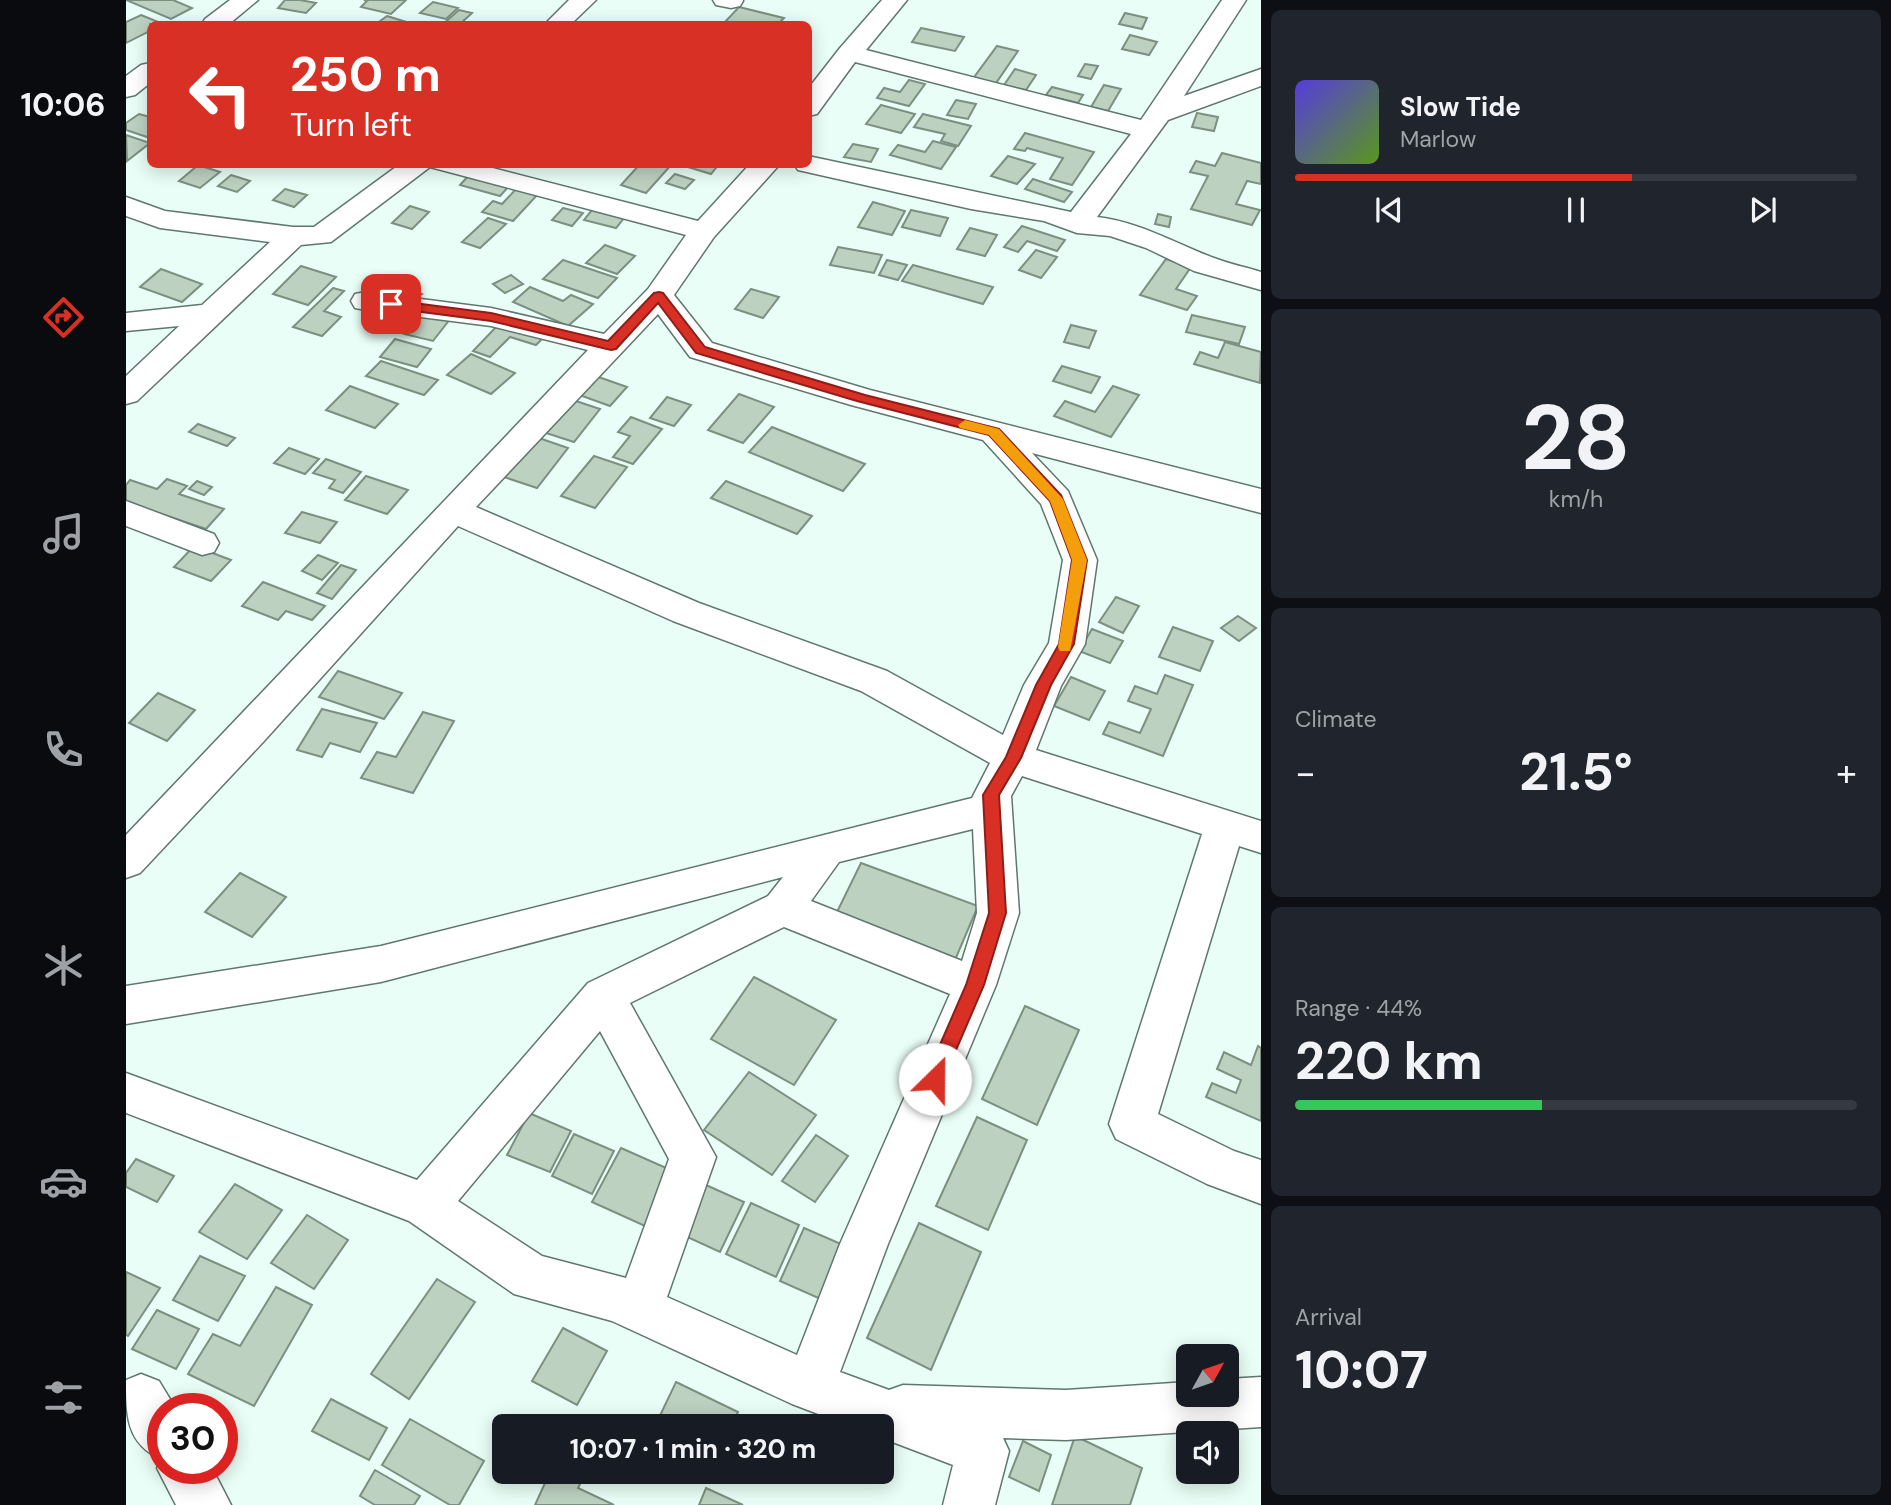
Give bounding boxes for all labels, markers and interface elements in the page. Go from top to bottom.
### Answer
text: 250 m [290,42,441,106]
icon: left [175,49,266,140]
text: 10:06 [20,84,106,126]
text: Slow Tide [1400,90,1521,124]
text: Turn left [290,104,412,146]
text: Marlow [1400,124,1476,154]
icon: previous [1370,191,1408,229]
icon: pause [1557,191,1595,229]
icon: next [1744,191,1782,229]
pin [361,274,421,334]
icon: arrive [372,285,410,323]
icon: directions [39,293,88,342]
text: 28 [1521,379,1631,497]
text: km/h [1549,484,1603,514]
icon: music [39,509,88,558]
text: Climate [1295,704,1377,734]
icon: phone [39,725,88,774]
text: 21.5° [1519,738,1633,806]
text: − [1295,748,1316,798]
text: + [1836,748,1857,798]
icon: climate [39,941,88,990]
text: Range · 44% [1295,993,1422,1023]
text: 220 km [1295,1027,1483,1095]
position arrow [898,1042,972,1116]
icon: car [39,1157,88,1206]
text: Arrival [1295,1302,1362,1332]
text: 10:07 [1295,1336,1428,1404]
north arrow [1176,1344,1239,1407]
map controls [1176,1344,1239,1484]
icon: filters [39,1373,88,1422]
speed limit sign: 30 [147,1393,238,1484]
button: sound [1176,1421,1239,1484]
text: 10:07 · 1 min · 320 m [570,1432,816,1466]

